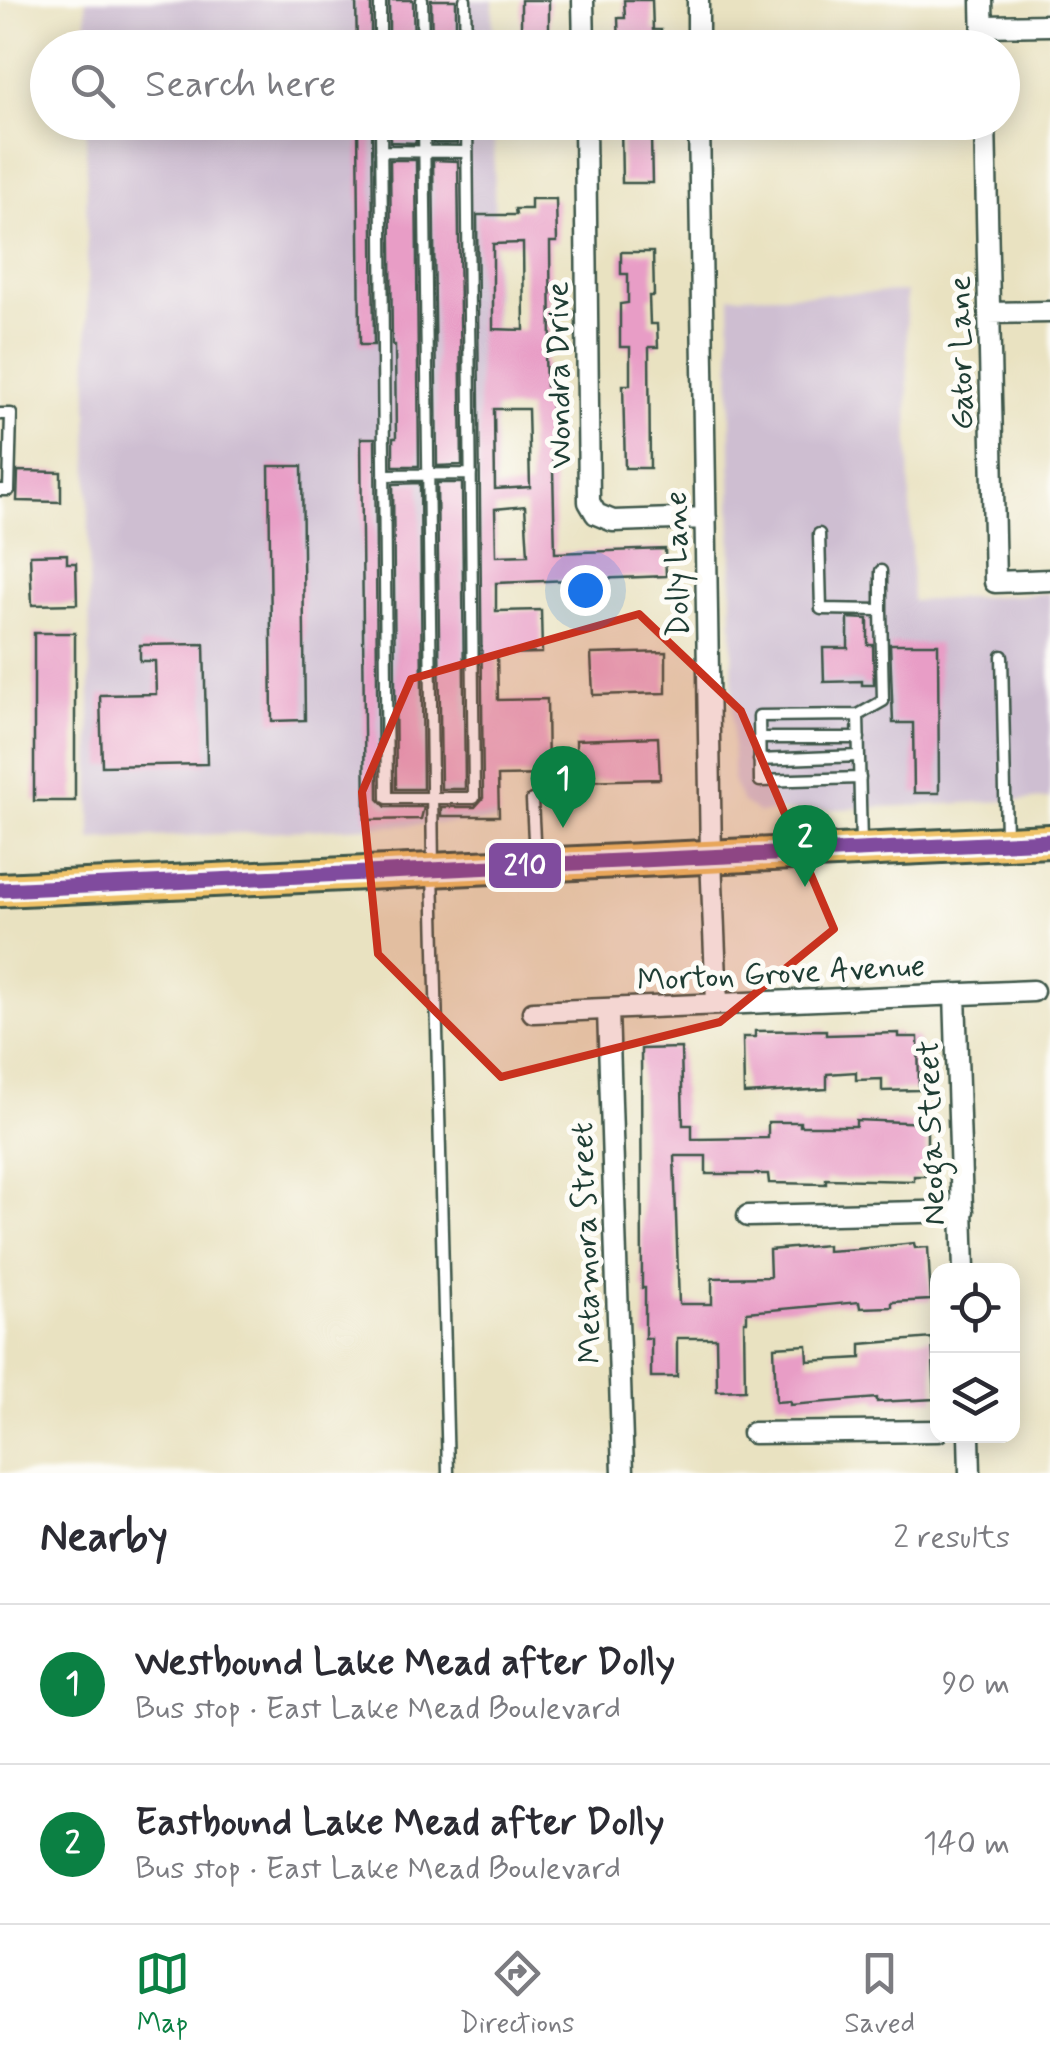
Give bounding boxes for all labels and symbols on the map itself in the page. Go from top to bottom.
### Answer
street label: Gator Lane [940,275,984,431]
street label: Wondra Drive [537,281,583,469]
street label: Dolly Lane [656,491,700,637]
your location [560,565,611,616]
pin: 1 [530,746,596,828]
pin: 2 [772,804,838,887]
line badge: 210 [487,841,563,890]
text: 210 [504,849,546,886]
street label: Morton Grove Avenue [636,945,926,1003]
street label: Neoga Street [908,1039,959,1226]
street label: Metamora Street [562,1121,612,1365]

